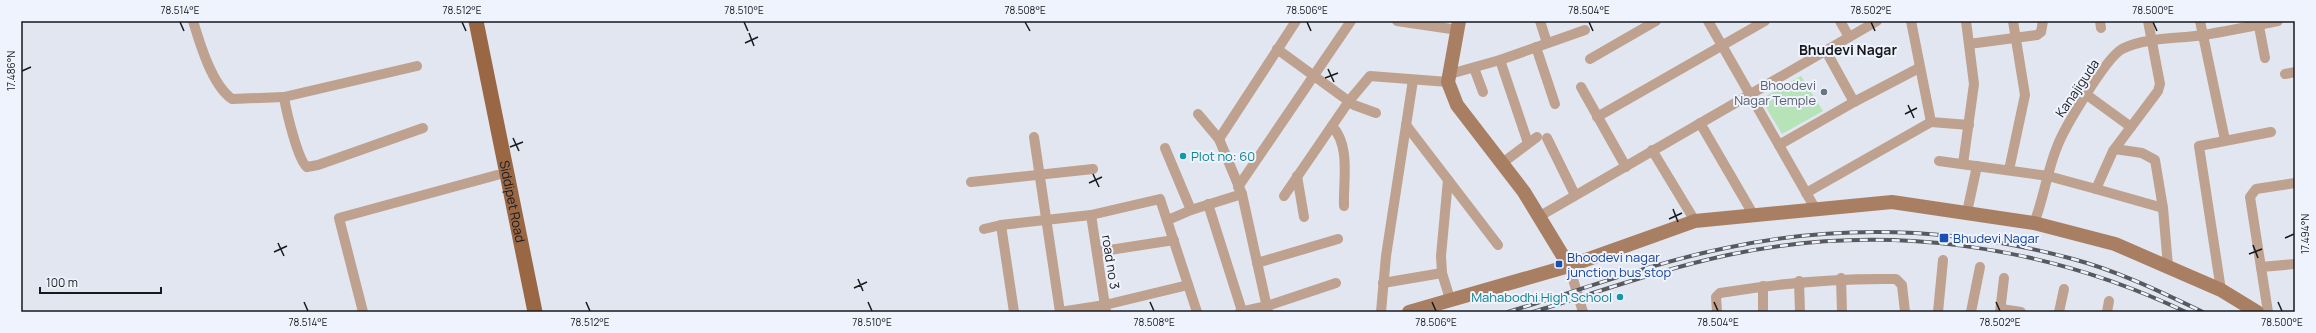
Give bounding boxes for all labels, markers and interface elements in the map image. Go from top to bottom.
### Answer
text: 78.514°E [160,3,200,17]
text: 78.512°E [443,3,482,17]
text: 78.510°E [724,3,764,17]
text: 78.508°E [1004,3,1046,17]
text: 78.506°E [1286,3,1328,17]
text: 78.504°E [1568,3,1610,17]
text: 78.502°E [1850,3,1892,17]
text: 78.500°E [2132,3,2174,17]
district label: Bhudevi Nagar [1799,40,1897,59]
text: 17.486°N [4,51,18,91]
street label: Kanajiguda [2051,55,2103,121]
place label: Bhoodevi Nagar Temple [1734,76,1816,109]
marker: Bhoodevi Nagar Temple [1819,87,1829,97]
place label: Plot no: 60 [1191,147,1255,165]
marker: Plot no: 60 [1178,151,1188,161]
street label: Siddipet Road [495,159,530,244]
text: 17.494°N [2298,214,2312,254]
place label: Bhudevi Nagar [1953,229,2040,247]
marker: Bhudevi Nagar [1938,232,1950,244]
street label: road no 3 [1098,233,1124,291]
place label: Bhoodevi nagar junction bus stop [1566,248,1671,281]
marker: Bhoodevi nagar junction bus stop [1554,259,1564,269]
scale bar [40,269,161,295]
text: 100 m [46,274,78,291]
place label: Mahabodhi High School [1471,288,1612,306]
marker: Mahabodhi High School [1615,292,1625,302]
text: 78.514°E [288,315,328,329]
text: 78.512°E [571,315,610,329]
text: 78.510°E [852,315,892,329]
text: 78.508°E [1133,315,1175,329]
text: 78.506°E [1415,315,1457,329]
text: 78.504°E [1697,315,1739,329]
text: 78.502°E [1979,315,2021,329]
text: 78.500°E [2261,315,2303,329]

